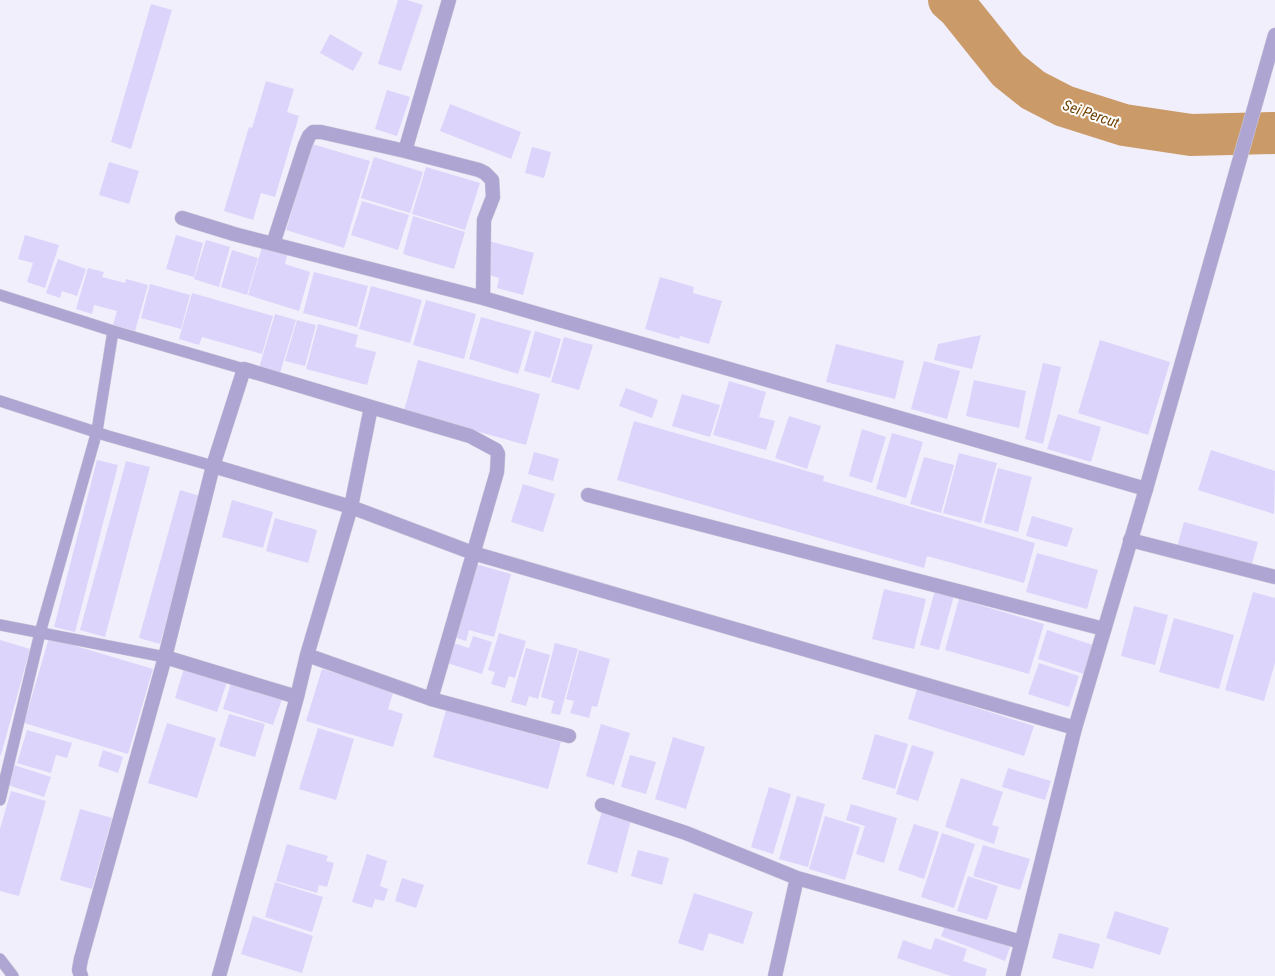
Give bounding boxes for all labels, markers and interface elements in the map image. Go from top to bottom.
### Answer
water label: Sei Percut [1061,96,1122,132]

